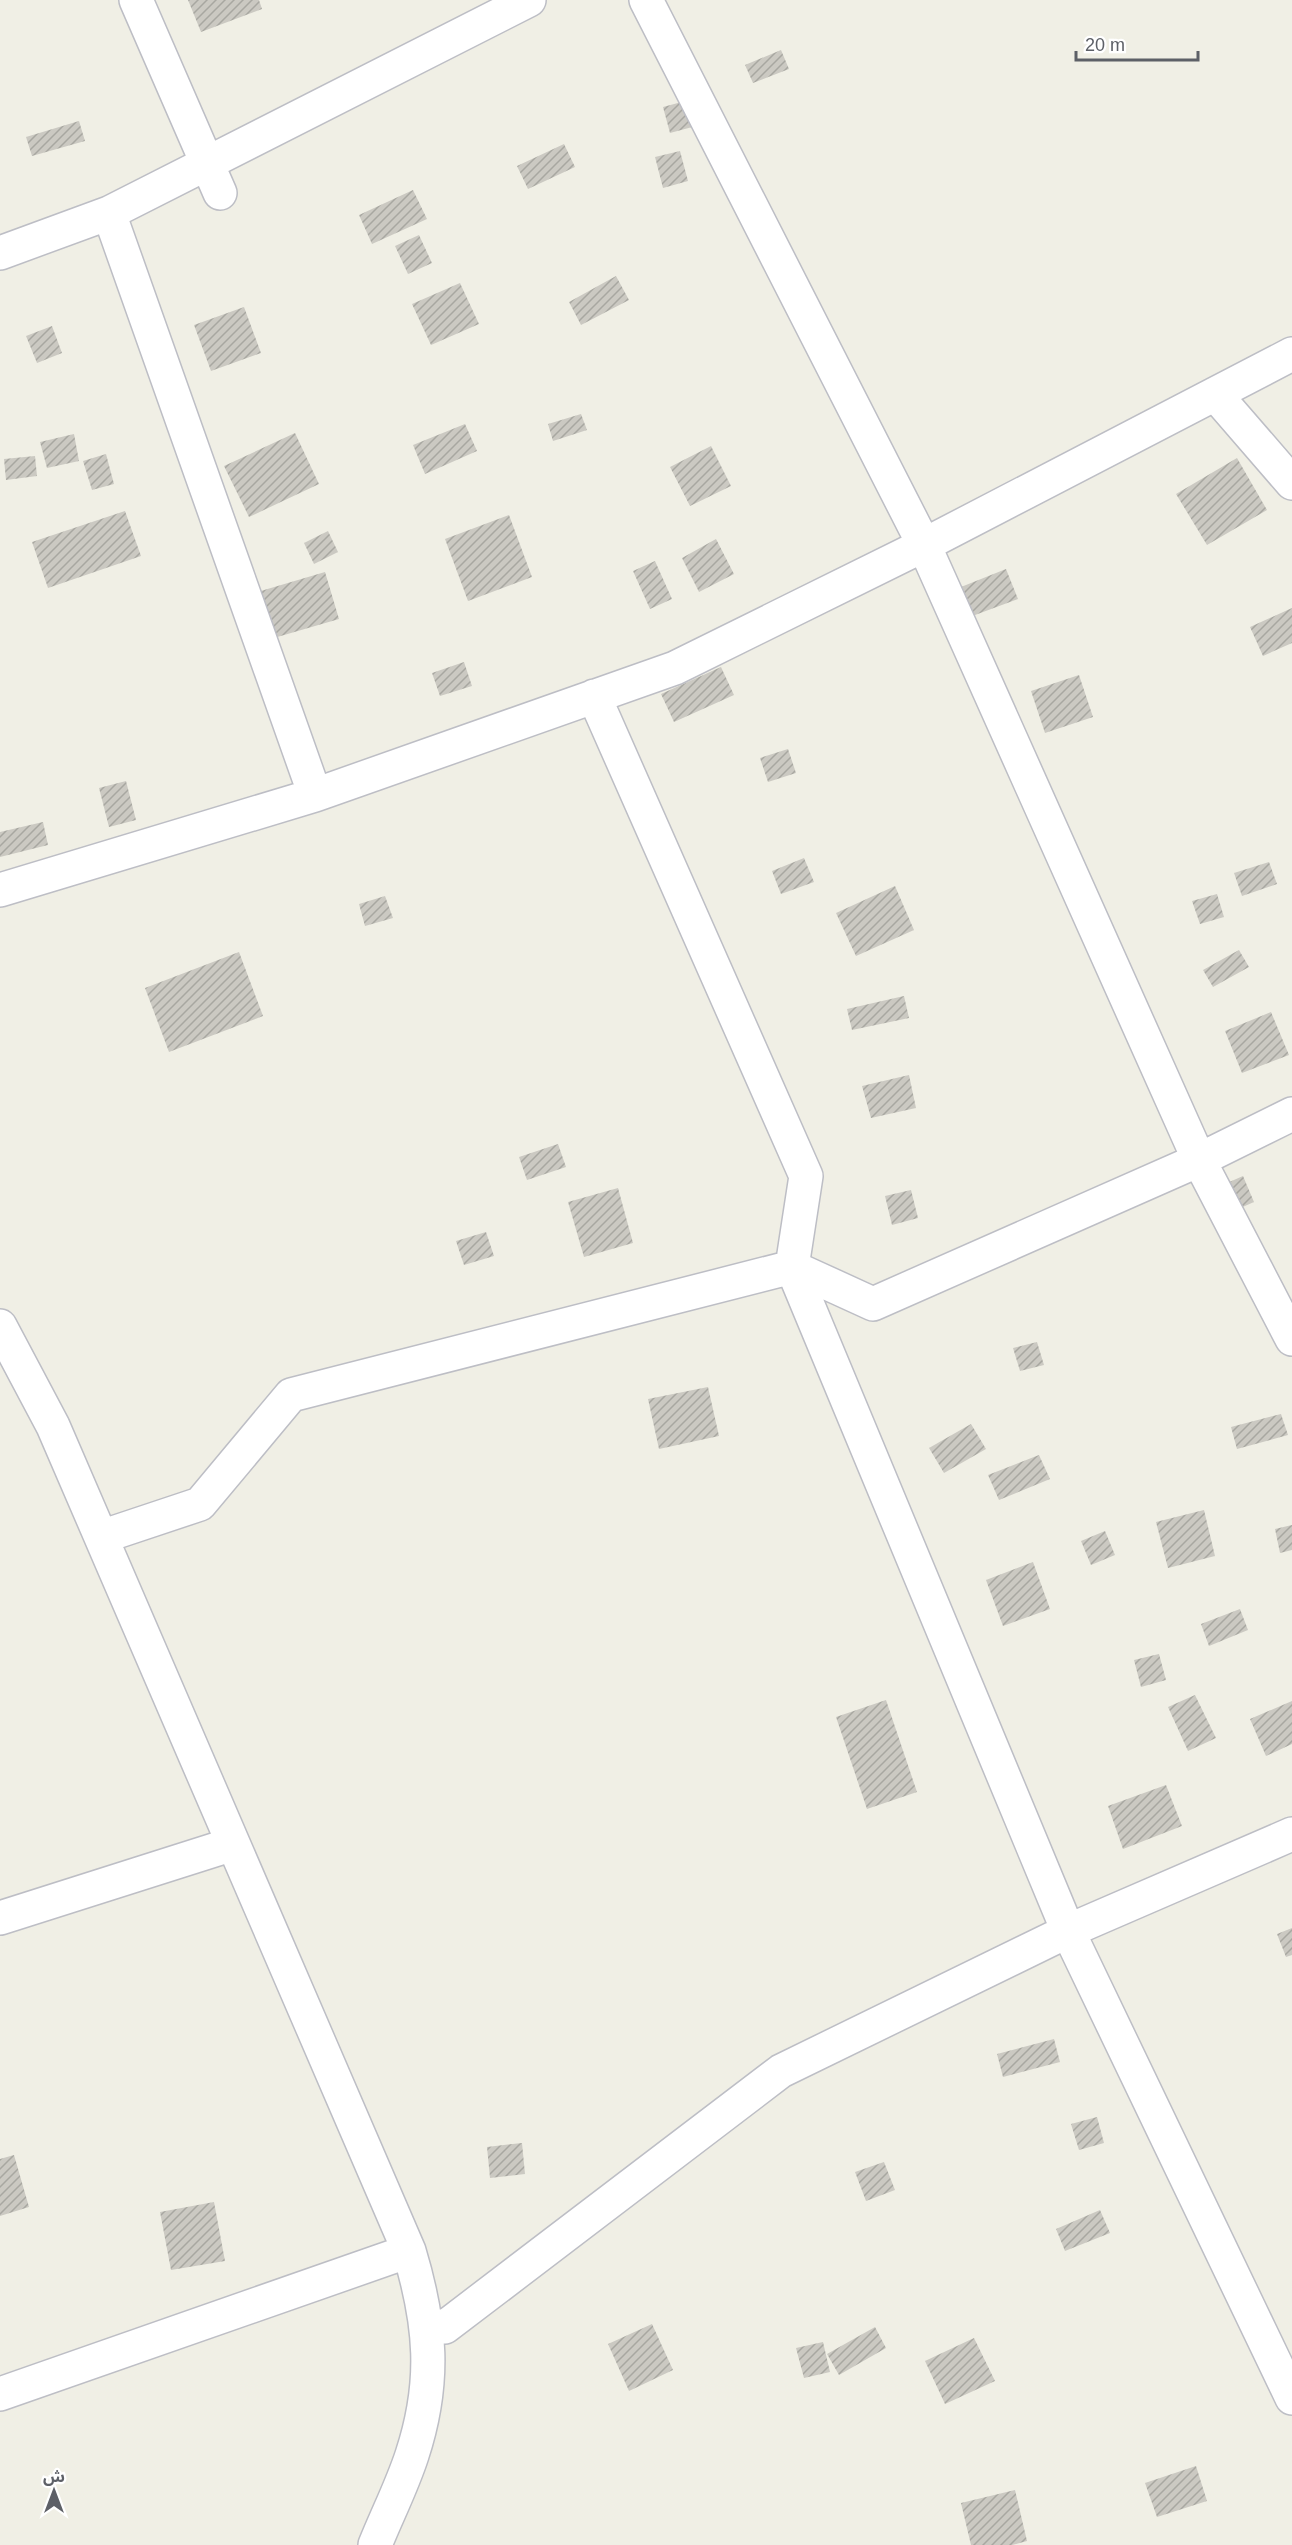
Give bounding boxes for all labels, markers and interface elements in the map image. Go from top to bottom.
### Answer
scale bar [1076,24,1198,62]
text: 20 m [1085,35,1125,55]
north arrow [24,2461,84,2521]
text: ش [43,2468,65,2486]

